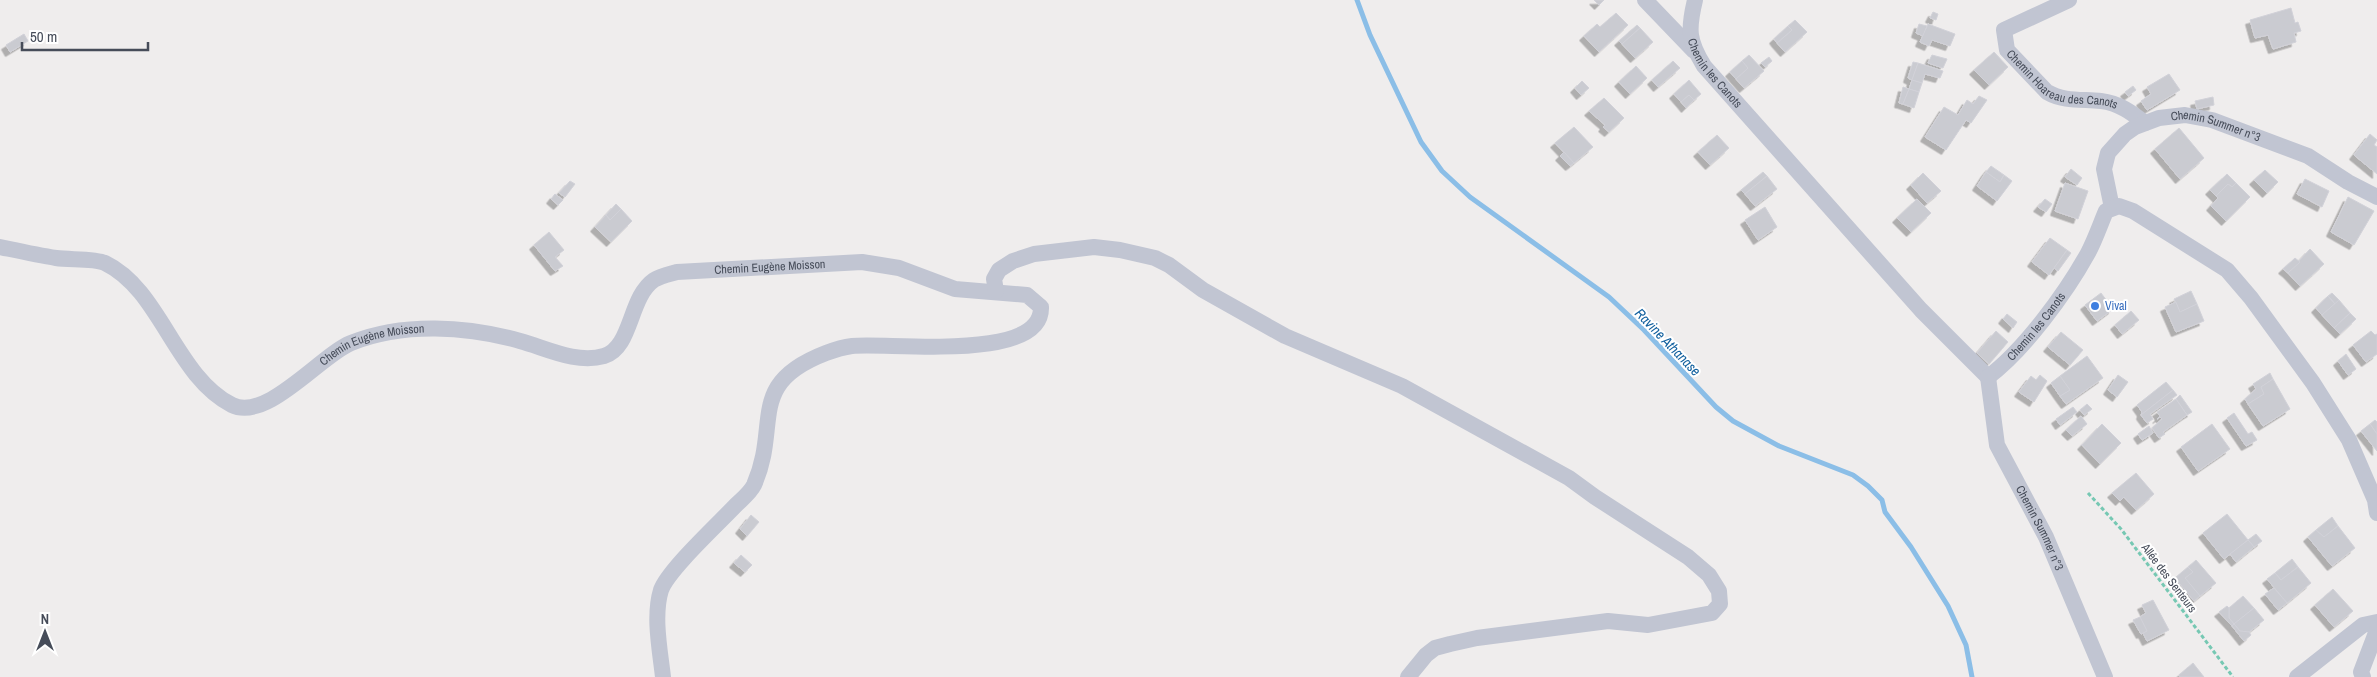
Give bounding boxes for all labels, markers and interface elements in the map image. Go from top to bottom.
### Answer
scale bar [22,20,149,52]
text: 50 m [30,26,57,47]
street label: Chemin les Canots [1684,36,1746,111]
street label: Chemin Hoareau des Canots [2003,46,2120,113]
street label: Chemin Summer n°3 [2170,107,2263,145]
street label: Chemin Eugène Moisson [714,256,826,278]
street label: Chemin les Canots [2003,289,2069,364]
place label: Vival [2105,298,2127,314]
marker: Vival [2089,300,2101,312]
water label: Ravine Athanase [1631,304,1705,380]
street label: Chemin Eugène Moisson [316,321,425,369]
street label: Chemin Summer n°3 [2012,483,2067,573]
street label: Allée des Senteurs [2137,539,2200,616]
north arrow [20,607,70,657]
text: N [41,610,49,628]

